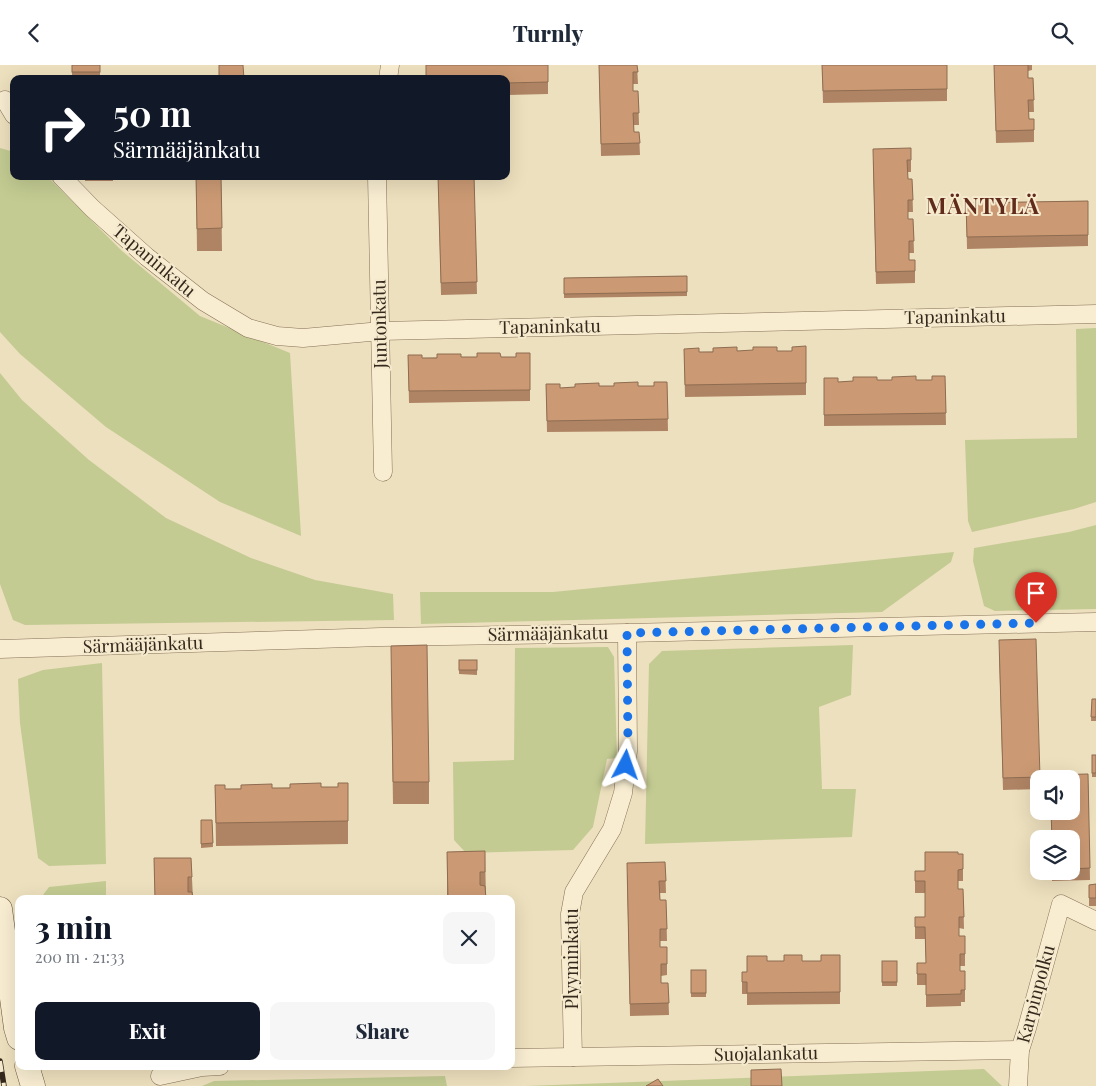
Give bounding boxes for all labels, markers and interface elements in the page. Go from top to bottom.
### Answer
text: Turnly [513,18,583,48]
icon: back [20,19,48,47]
icon: search [1048,19,1076,47]
text: 50 m [113,89,191,136]
icon: right [30,95,95,160]
text: Särmääjänkatu [113,134,260,164]
district label: MÄNTYLÄ [926,190,1040,220]
street label: Tapaninkatu [108,218,202,302]
street label: Juntonkatu [366,279,392,370]
street label: Tapaninkatu [904,303,1007,329]
street label: Tapaninkatu [499,313,602,339]
pin [1015,572,1057,623]
icon: arrive [1022,579,1050,607]
street label: Särmääjänkatu [487,620,609,646]
street label: Särmääjänkatu [82,630,204,658]
position arrow [599,738,651,790]
map controls [1030,770,1080,880]
button: sound [1030,770,1080,820]
button: layers [1030,830,1080,880]
text: 3 min [35,907,112,947]
street label: Plyyminkatu [559,908,583,1010]
button: close [443,912,495,964]
street label: Karpinpolku [1010,941,1060,1046]
text: 200 m · 21:33 [35,946,125,967]
button: Exit [35,1002,260,1060]
button: Share [270,1002,495,1060]
street label: Suojalankatu [714,1040,819,1066]

